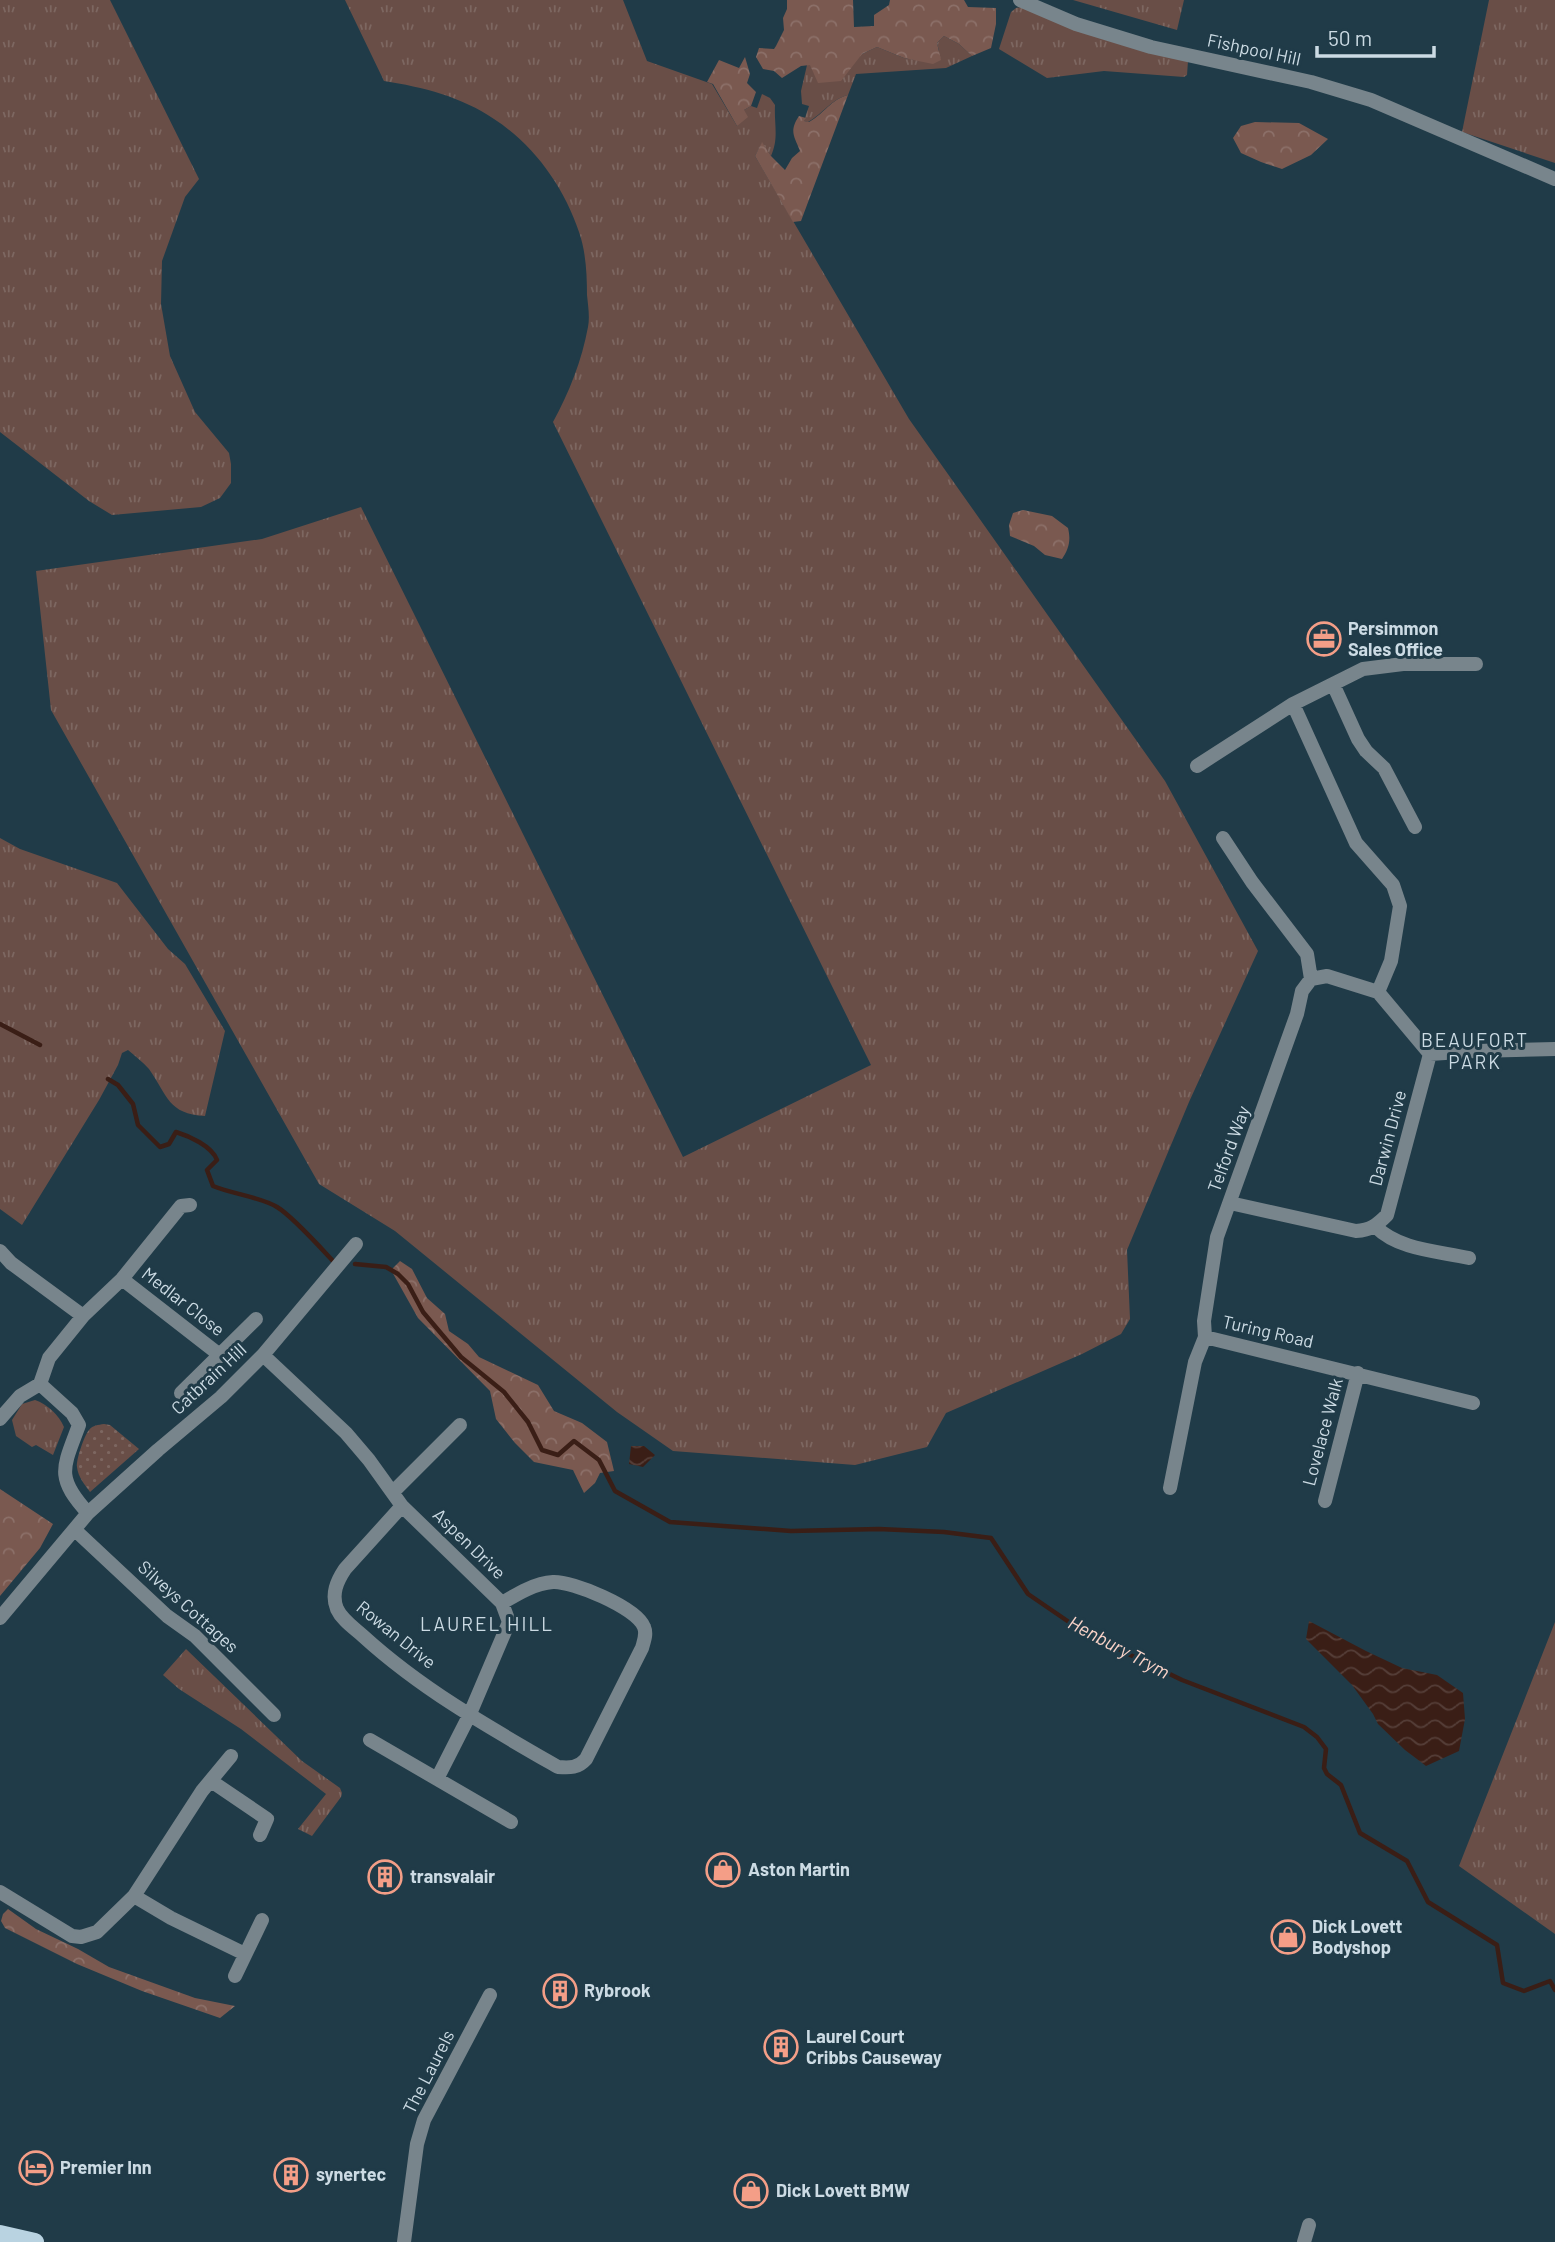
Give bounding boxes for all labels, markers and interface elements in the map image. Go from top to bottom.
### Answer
scale bar [1317,14,1434,58]
text: 50 m [1328,25,1372,50]
street label: Fishpool Hill [1205,28,1303,70]
place label: Persimmon Sales Office [1348,617,1443,660]
office icon: Persimmon Sales Office [1305,620,1343,658]
district label: BEAUFORT PARK [1421,1028,1529,1073]
street label: Darwin Drive [1364,1087,1410,1188]
street label: Telford Way [1202,1102,1254,1195]
street label: Medlar Close [138,1262,229,1340]
street label: Turing Road [1220,1310,1316,1352]
street label: Catbrain Hill [166,1338,250,1419]
street label: Lovelace Walk [1297,1375,1347,1488]
street label: Aspen Drive [429,1503,511,1583]
street label: Silveys Cottages [134,1555,243,1657]
street label: Rowan Drive [352,1596,441,1673]
water label: Henbury Trym [1065,1610,1174,1683]
district label: LAUREL HILL [420,1612,554,1635]
shop icon: Aston Martin [704,1851,742,1889]
building icon: transvalair [366,1858,404,1896]
place label: Aston Martin [748,1858,850,1880]
place label: transvalair [410,1865,495,1887]
place label: Dick Lovett Bodyshop [1312,1915,1403,1958]
shop icon: Dick Lovett Bodyshop [1269,1918,1307,1956]
building icon: Rybrook [541,1972,579,2010]
place label: Rybrook [584,1979,651,2001]
place label: Laurel Court Cribbs Causeway [806,2025,942,2068]
street label: The Laurels [398,2026,459,2117]
building icon: Laurel Court Cribbs Causeway [762,2028,800,2066]
hotel icon: Premier Inn [17,2149,55,2187]
place label: Premier Inn [60,2156,152,2178]
building icon: synertec [272,2156,310,2194]
place label: synertec [316,2163,387,2185]
shop icon: Dick Lovett BMW [732,2172,770,2210]
place label: Dick Lovett BMW [776,2179,910,2201]

